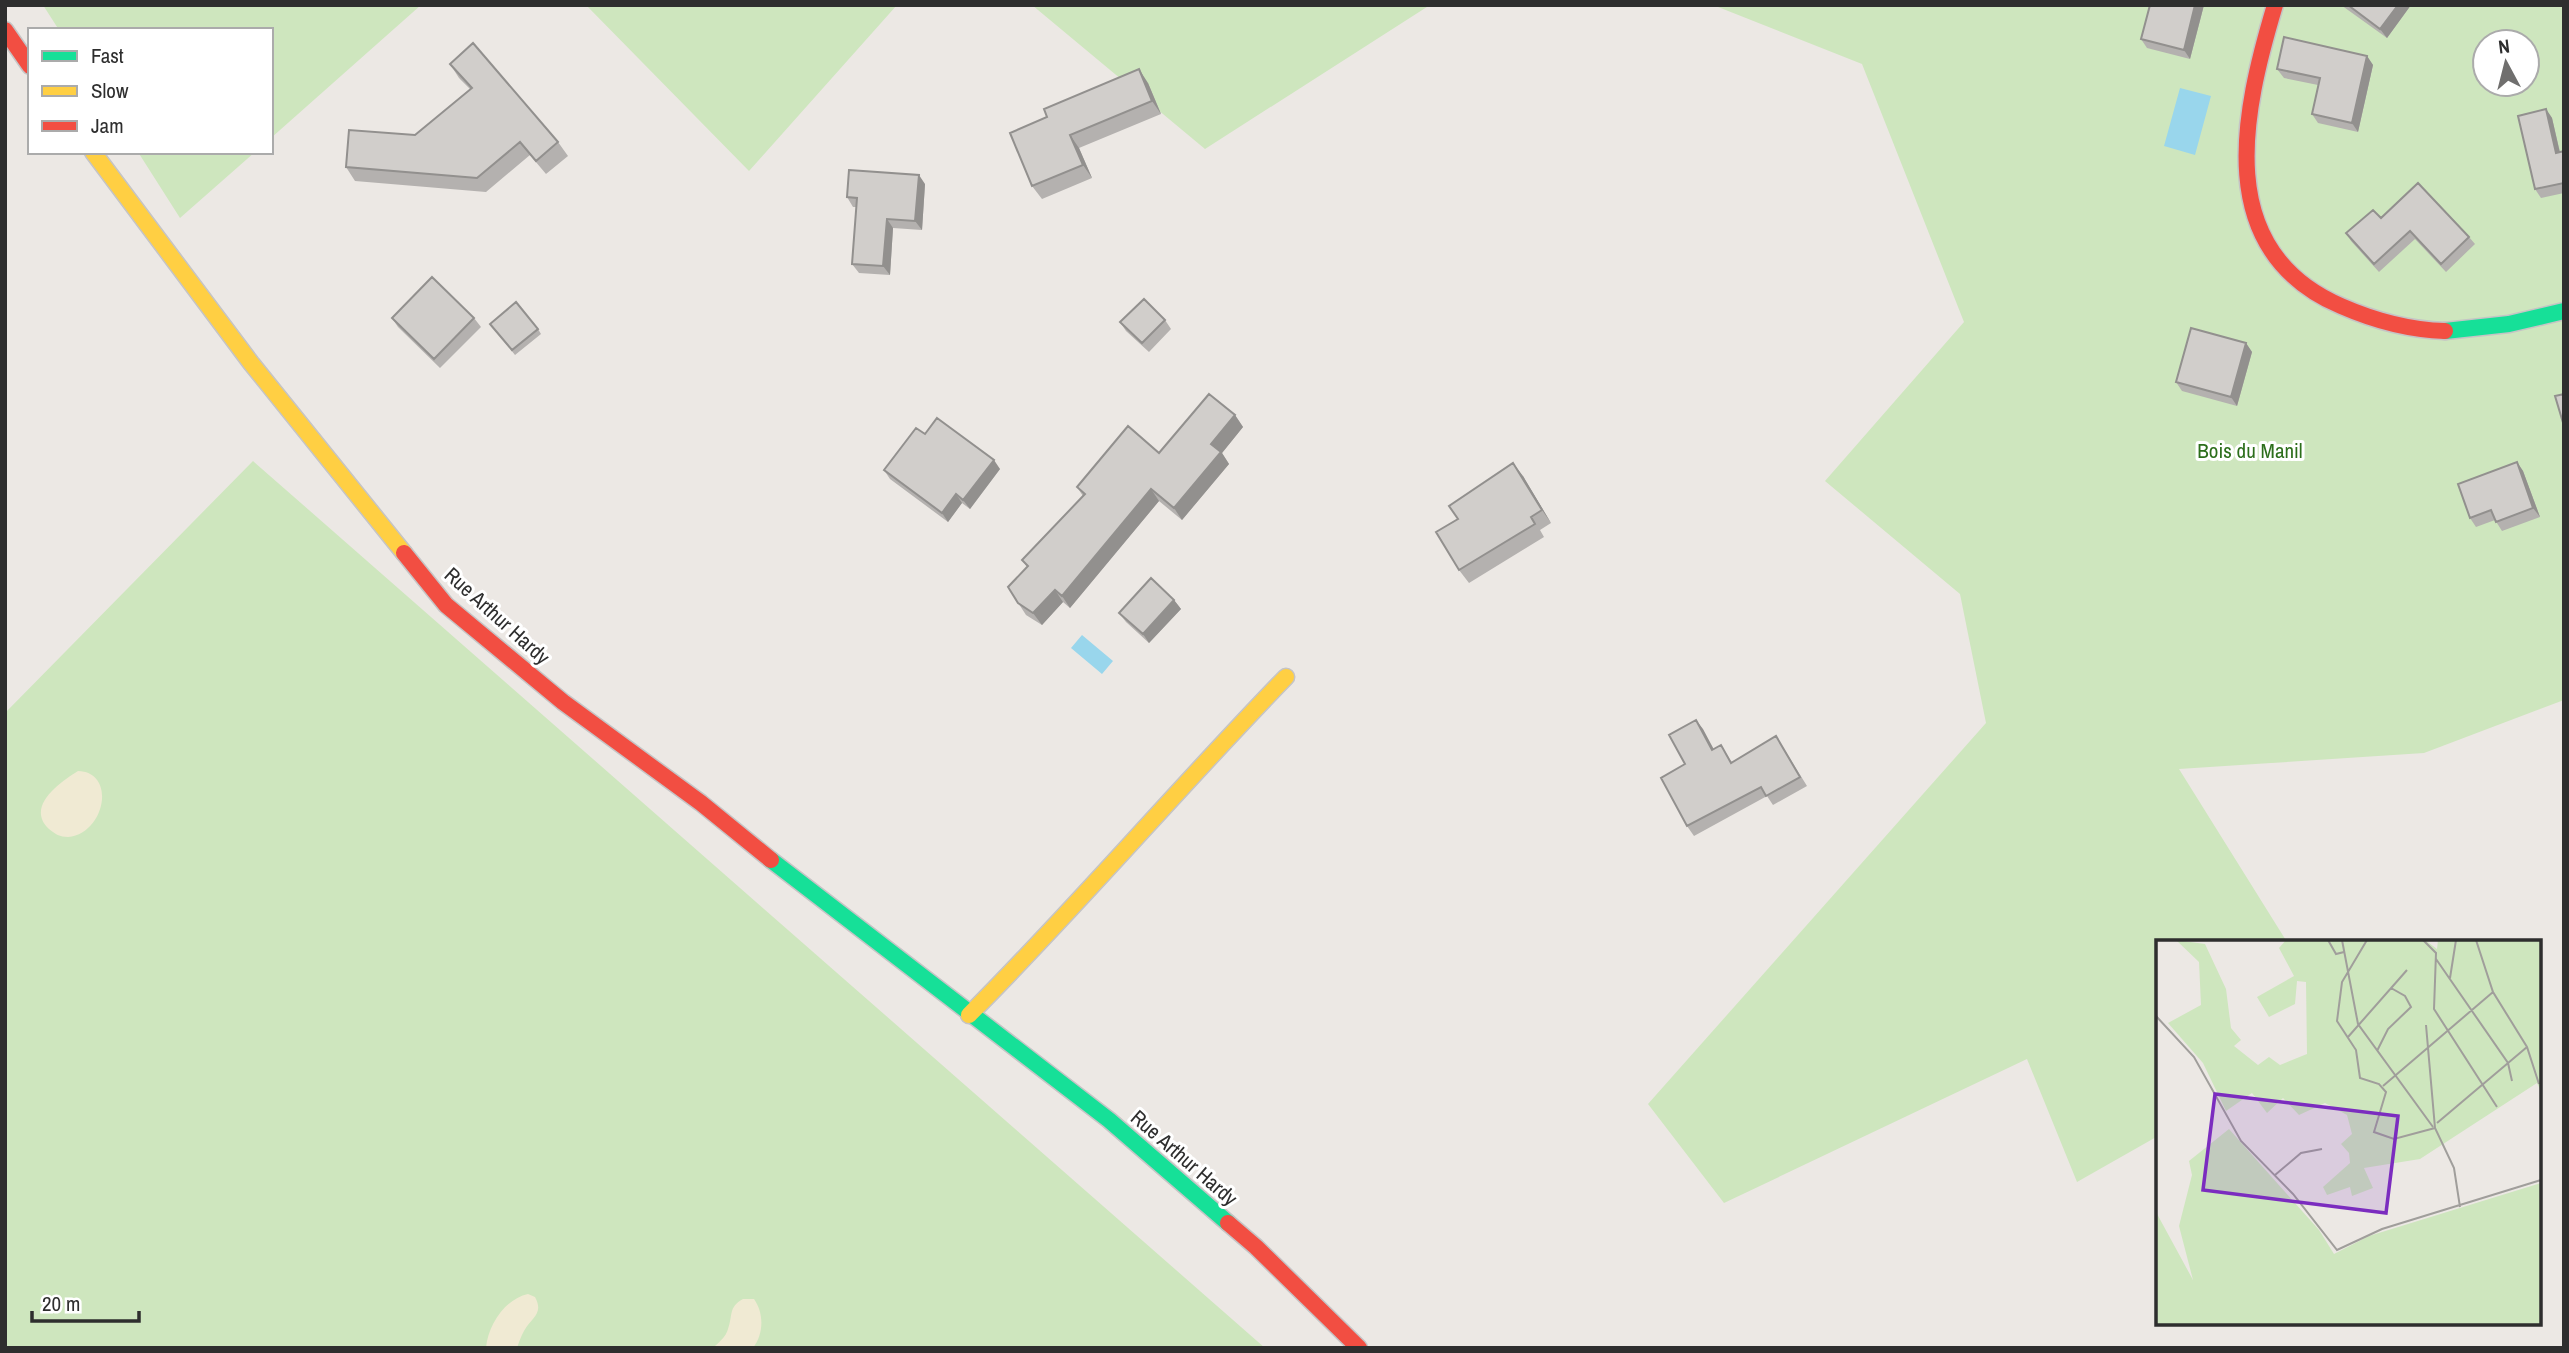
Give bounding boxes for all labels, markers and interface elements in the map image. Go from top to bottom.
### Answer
legend [28,28,273,154]
north arrow [2471,28,2541,98]
text: N [2497,33,2511,60]
text: Fast [91,41,124,70]
text: Slow [91,76,129,105]
text: Jam [91,111,124,140]
park label: Bois du Manil [2197,436,2303,465]
street label: Rue Arthur Hardy [438,560,557,671]
inset map [2156,940,2541,1325]
street label: Rue Arthur Hardy [1125,1103,1244,1212]
scale bar [32,1280,138,1324]
text: 20 m [42,1289,80,1318]

